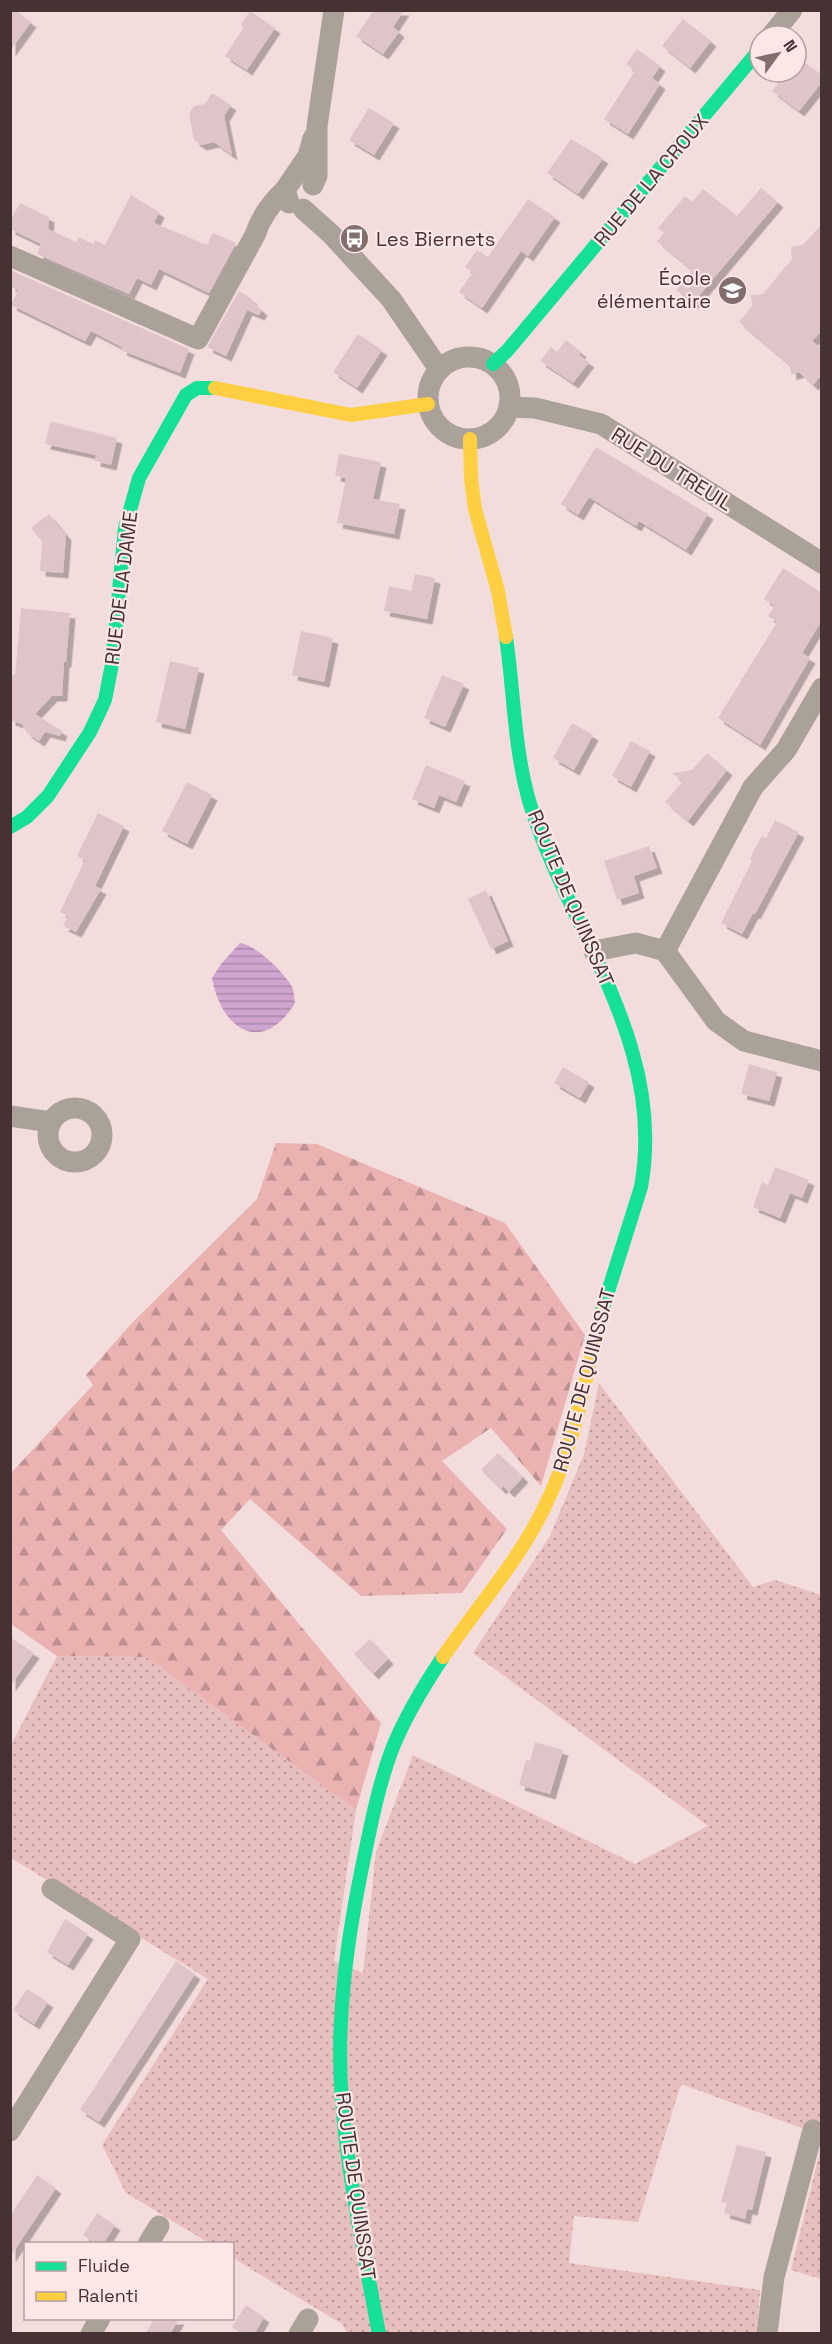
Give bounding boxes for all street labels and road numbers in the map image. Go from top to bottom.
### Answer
street label: RUE DE LA CROUX [588,108,714,252]
street label: RUE DU TREUIL [606,421,738,517]
street label: RUE DE LA DAME [99,510,143,666]
street label: ROUTE DE QUINSSAT [522,806,620,990]
street label: ROUTE DE QUINSSAT [547,1285,621,1475]
street label: ROUTE DE QUINSSAT [330,2090,382,2282]

